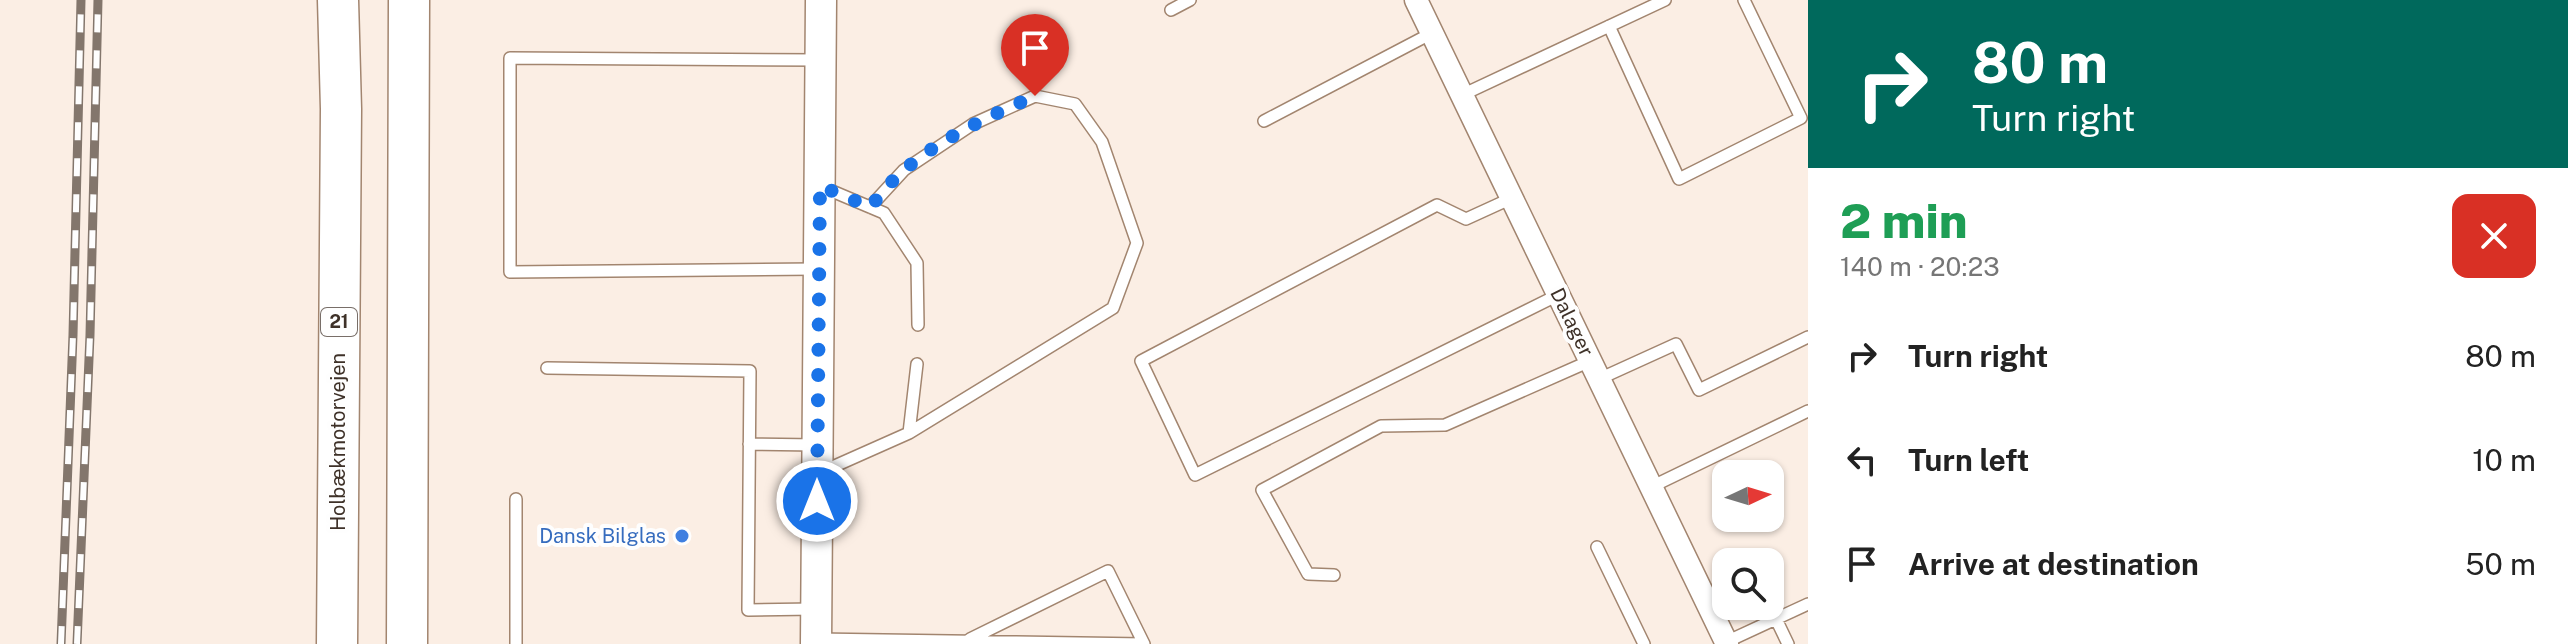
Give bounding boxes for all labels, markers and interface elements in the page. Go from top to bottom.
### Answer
pin [1001,14.0,1069,96]
icon: arrive [1013,26,1057,70]
text: 80 m [1972,30,2108,96]
icon: right [1840,32,1944,136]
text: Turn right [1972,97,2135,139]
text: 2 min [1840,192,1968,249]
button: close [2452,194,2536,278]
text: 140 m · 20:23 [1840,251,2000,282]
street label: Dalager [1545,284,1599,360]
road number: 21 [321,308,357,336]
icon: right [1840,334,1884,378]
text: Turn right [1908,338,2048,374]
text: 80 m [2465,338,2536,374]
street label: Holbækmotorvejen [326,353,350,531]
icon: left [1840,438,1884,482]
text: Turn left [1908,442,2029,478]
text: 10 m [2472,442,2536,478]
position arrow [775,459,859,543]
north arrow [1712,460,1784,532]
map controls [1712,460,1784,620]
place label: Dansk Bilglas [539,524,666,548]
marker: Dansk Bilglas [673,527,691,545]
icon: arrive [1840,542,1884,586]
text: Arrive at destination [1908,546,2199,582]
text: 50 m [2465,546,2536,582]
button: search [1712,548,1784,620]

